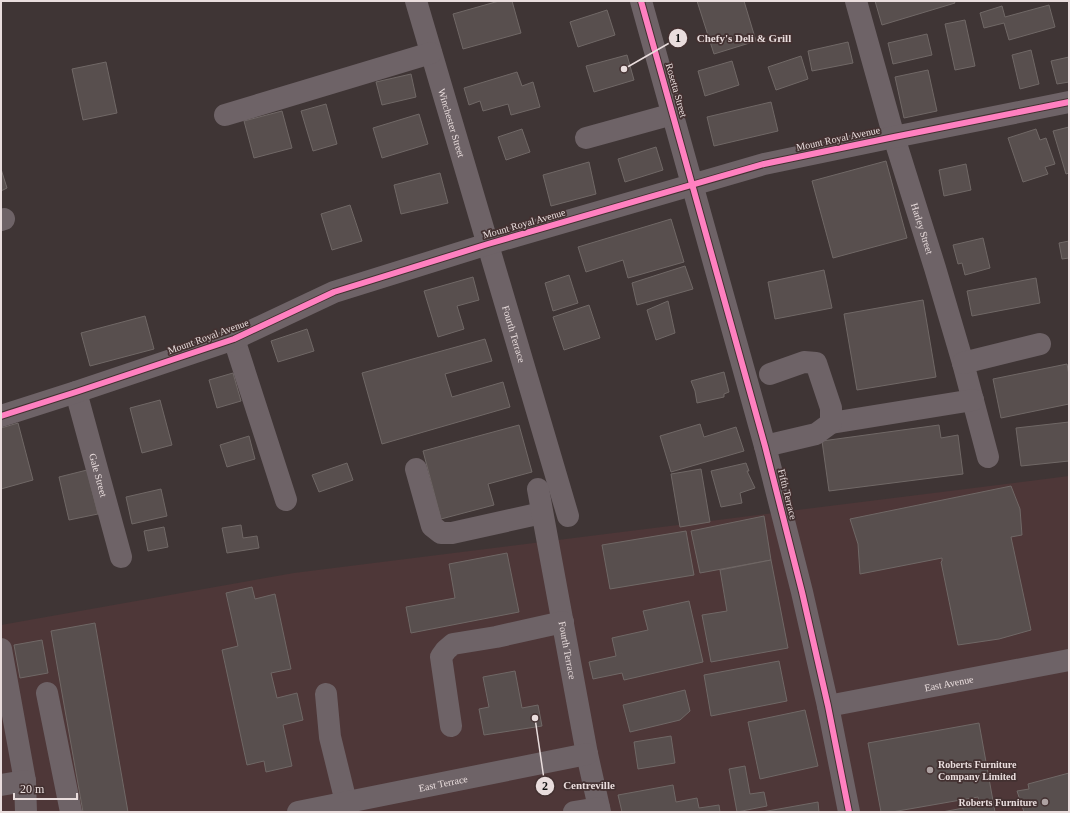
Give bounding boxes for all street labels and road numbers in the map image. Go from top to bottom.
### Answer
street label: Rosetta Street [664,62,690,119]
street label: Winchester Street [436,87,467,159]
street label: Mount Royal Avenue [795,124,882,153]
street label: Harley Street [909,202,935,256]
street label: Mount Royal Avenue [482,206,567,241]
street label: Fourth Terrace [500,304,528,364]
street label: Mount Royal Avenue [166,317,251,356]
street label: Gale Street [87,452,109,498]
street label: Fifth Terrace [776,468,799,521]
street label: Fourth Terrace [557,620,578,681]
street label: East Avenue [924,673,975,693]
street label: East Terrace [418,773,469,794]

